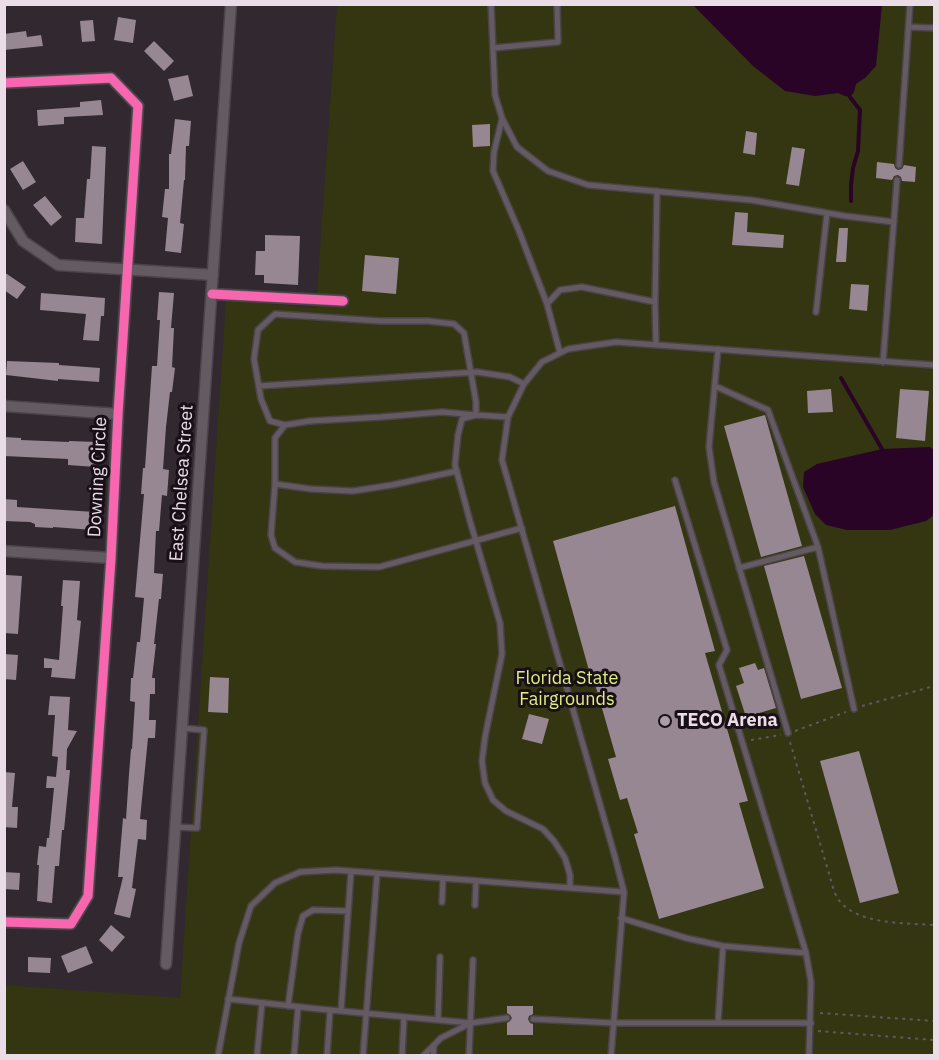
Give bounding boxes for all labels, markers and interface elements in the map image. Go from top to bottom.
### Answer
street label: East Chelsea Street [166,404,198,562]
street label: Downing Circle [84,416,112,538]
park label: Florida State Fairgrounds [516,668,618,710]
place label: TECO Arena [677,710,778,732]
marker: TECO Arena [658,714,672,728]

